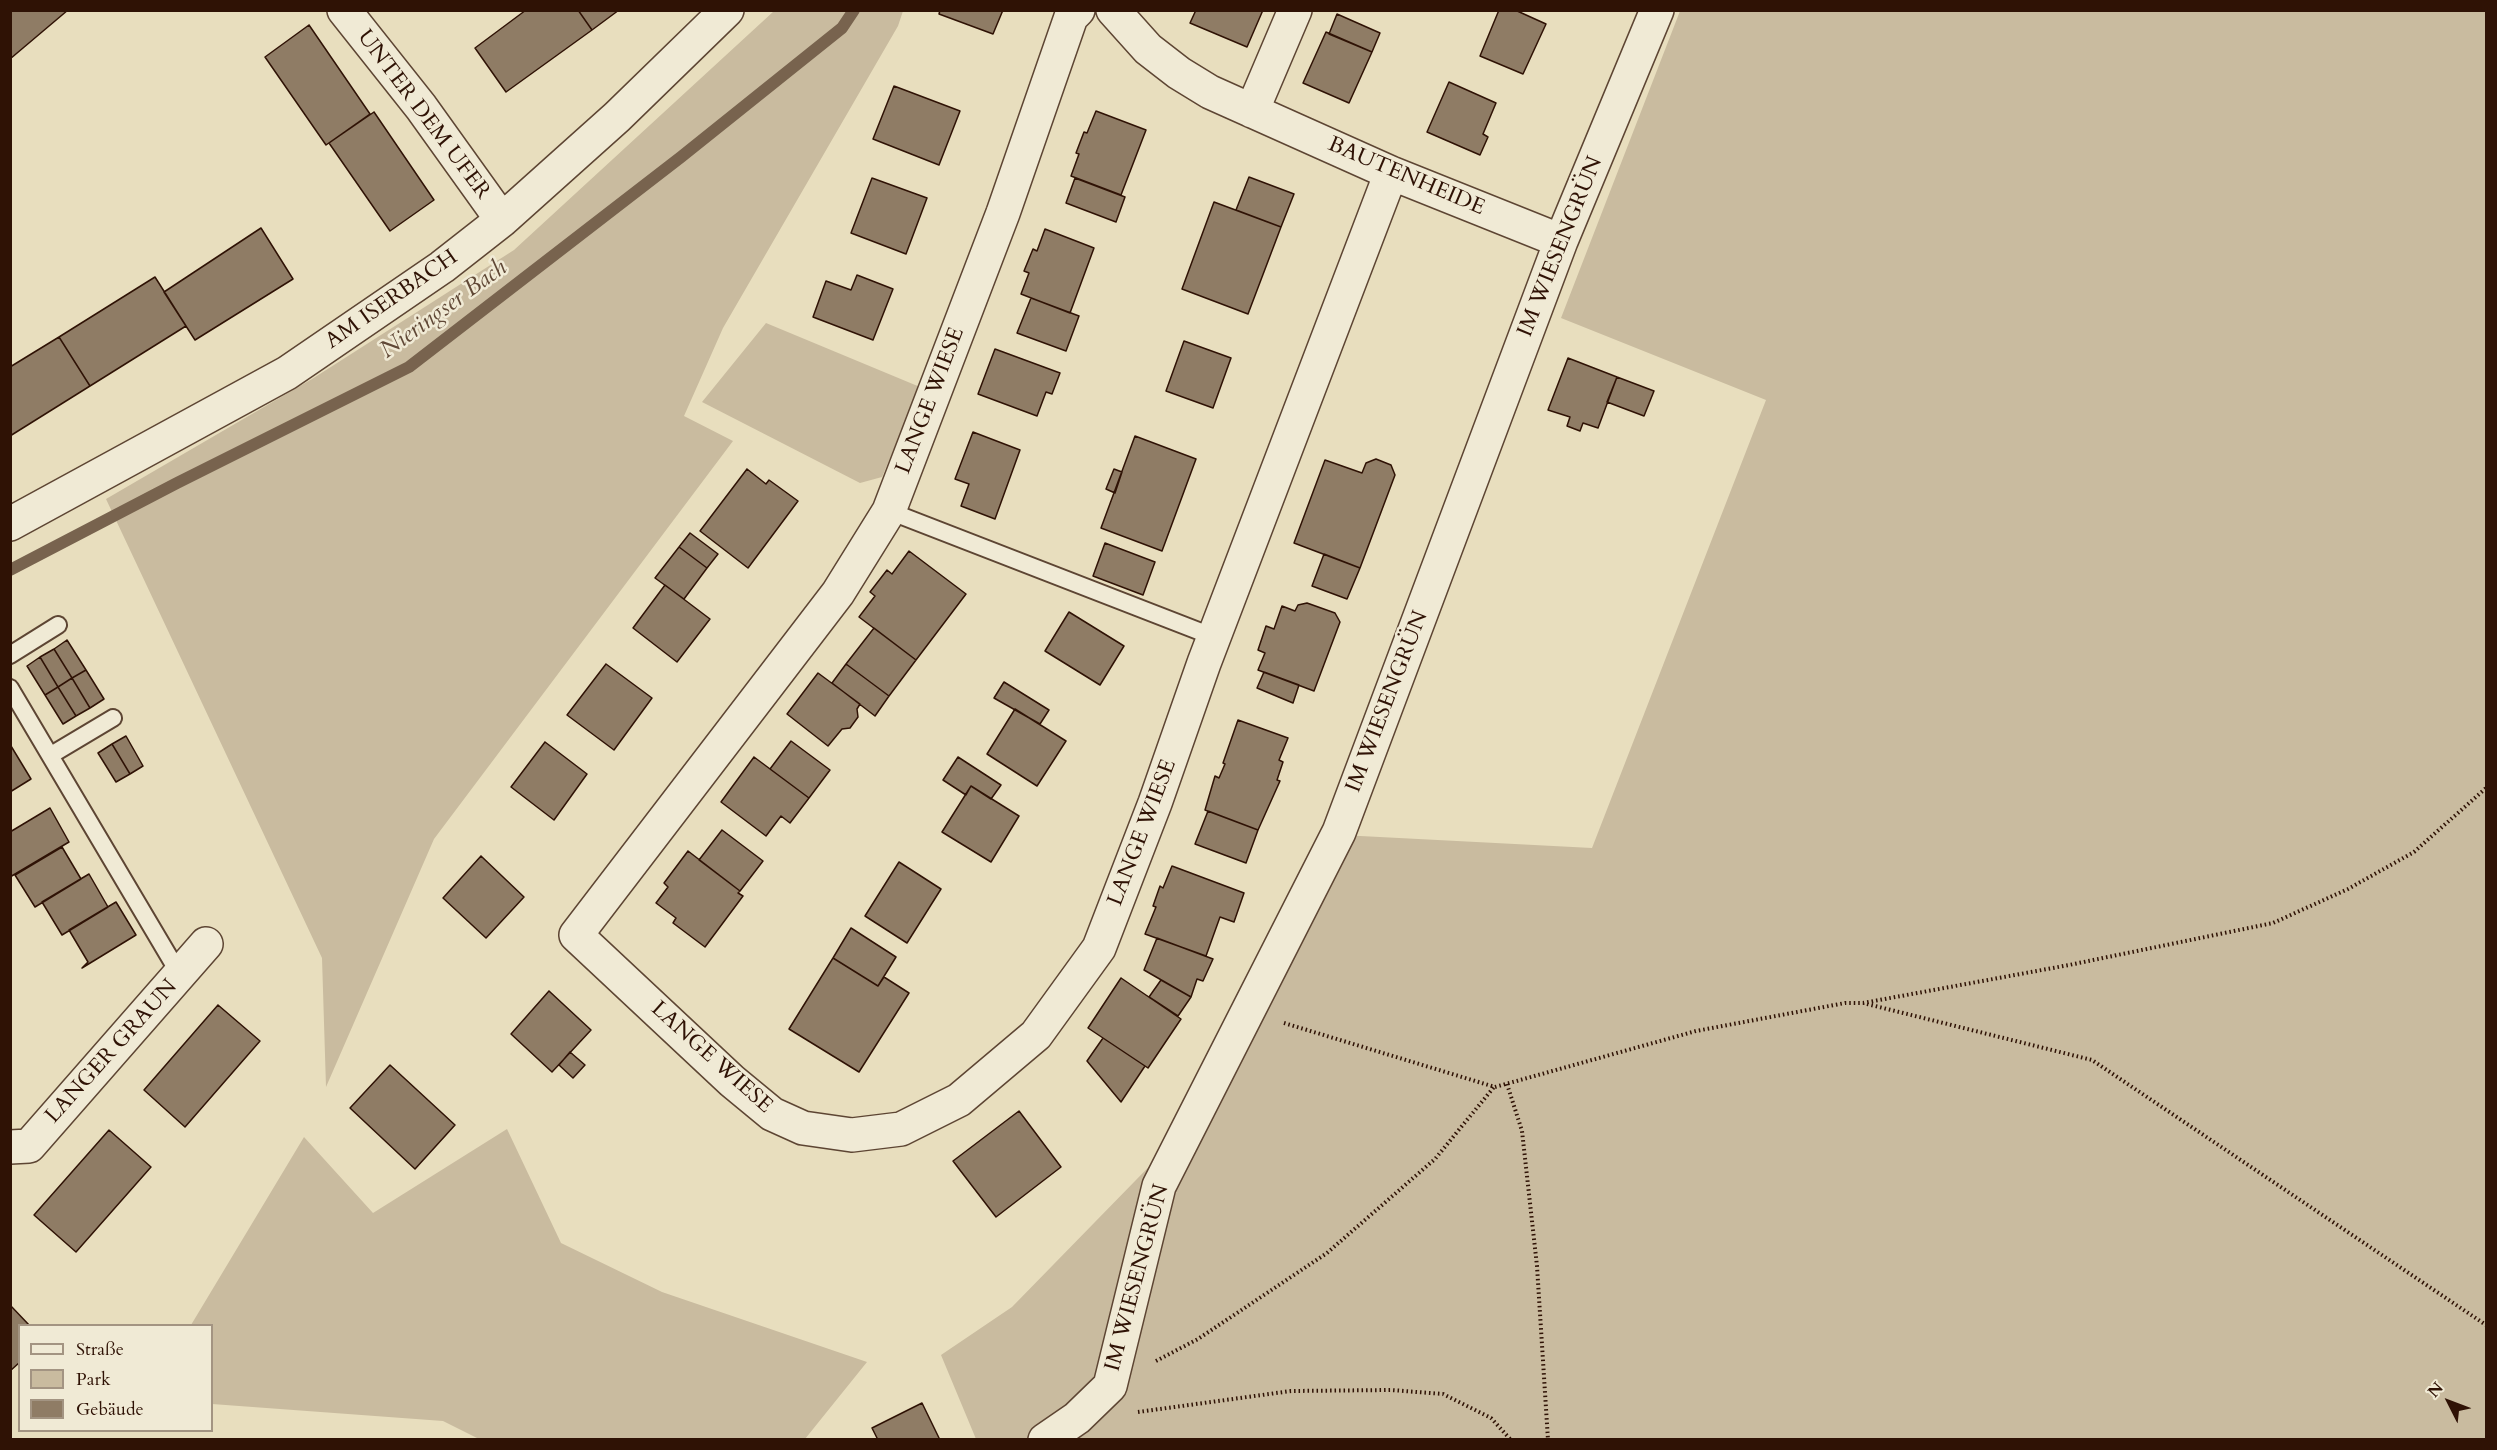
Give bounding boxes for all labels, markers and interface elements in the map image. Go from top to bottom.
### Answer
street label: UNTER DEM UFER [351,25,495,205]
street label: BAUTENHEIDE [1324,132,1488,222]
street label: IM WIESENGRÜN [1513,153,1609,341]
street label: AM ISERBACH [321,245,463,355]
water label: Nieringser Bach [375,254,513,366]
street label: LANGE WIESE [891,324,971,478]
street label: IM WIESENGRÜN [1341,608,1435,796]
street label: LANGE WIESE [1103,756,1183,910]
street label: LANGER GRAUN [40,974,184,1130]
street label: LANGE WIESE [645,996,777,1120]
street label: IM WIESENGRÜN [1100,1182,1176,1374]
legend [18,1324,213,1432]
text: Straße [76,1337,124,1362]
text: Park [76,1367,111,1392]
north arrow [2419,1372,2479,1432]
text: N [2423,1377,2448,1402]
text: Gebäude [76,1397,144,1422]

